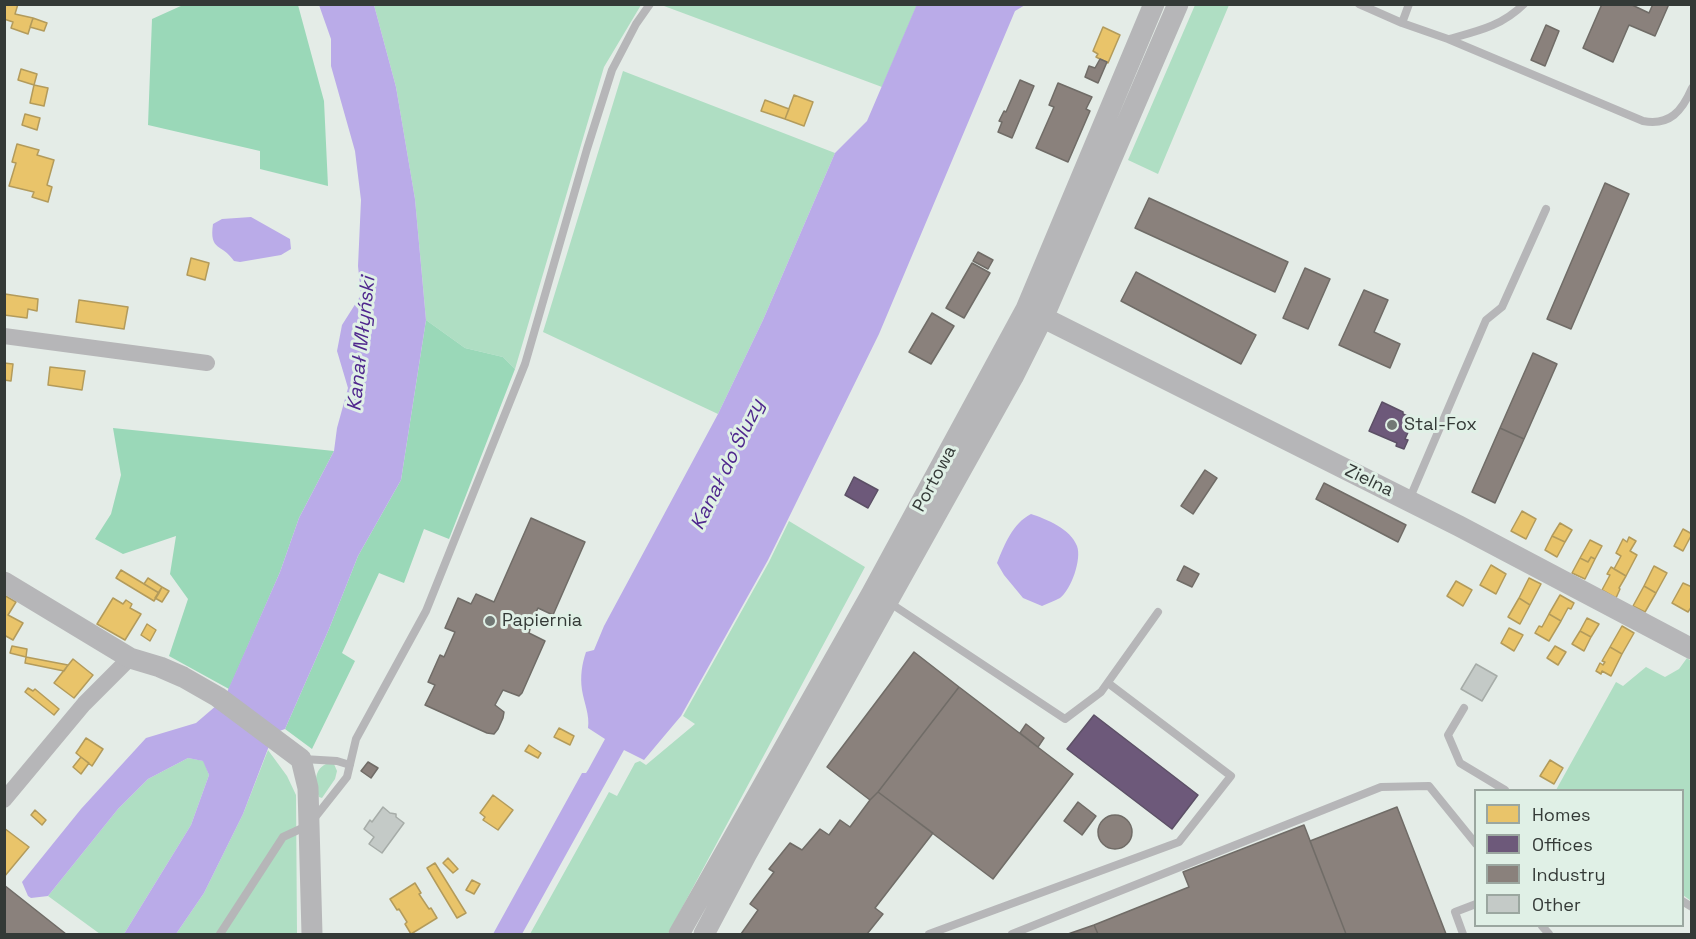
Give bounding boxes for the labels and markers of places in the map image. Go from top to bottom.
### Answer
place label: Stal-Fox [1404,414,1477,436]
marker: Stal-Fox [1385,418,1399,432]
place label: Papiernia [502,610,582,632]
marker: Papiernia [483,614,497,628]

